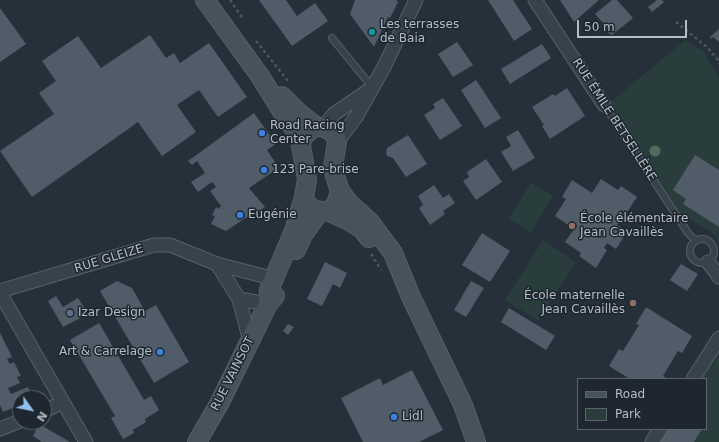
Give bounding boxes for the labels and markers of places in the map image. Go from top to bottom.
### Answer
place label: Les terrasses de Baia [380,18,459,46]
marker: Les terrasses de Baia [367,27,377,37]
place label: Road Racing Center [270,119,345,147]
marker: Road Racing Center [257,128,267,138]
place label: 123 Pare-brise [272,163,359,177]
marker: 123 Pare-brise [259,165,269,175]
place label: Eugénie [248,208,297,222]
marker: Eugénie [235,210,245,220]
place label: École élémentaire Jean Cavaillès [580,212,688,240]
marker: École élémentaire Jean Cavaillès [567,221,577,231]
place label: École maternelle Jean Cavaillès [524,289,625,317]
marker: École maternelle Jean Cavaillès [628,298,638,308]
place label: Izar Design [78,306,145,320]
marker: Izar Design [65,308,75,318]
place label: Art & Carrelage [59,345,152,359]
marker: Art & Carrelage [155,347,165,357]
place label: Lidl [402,410,423,424]
marker: Lidl [389,412,399,422]

